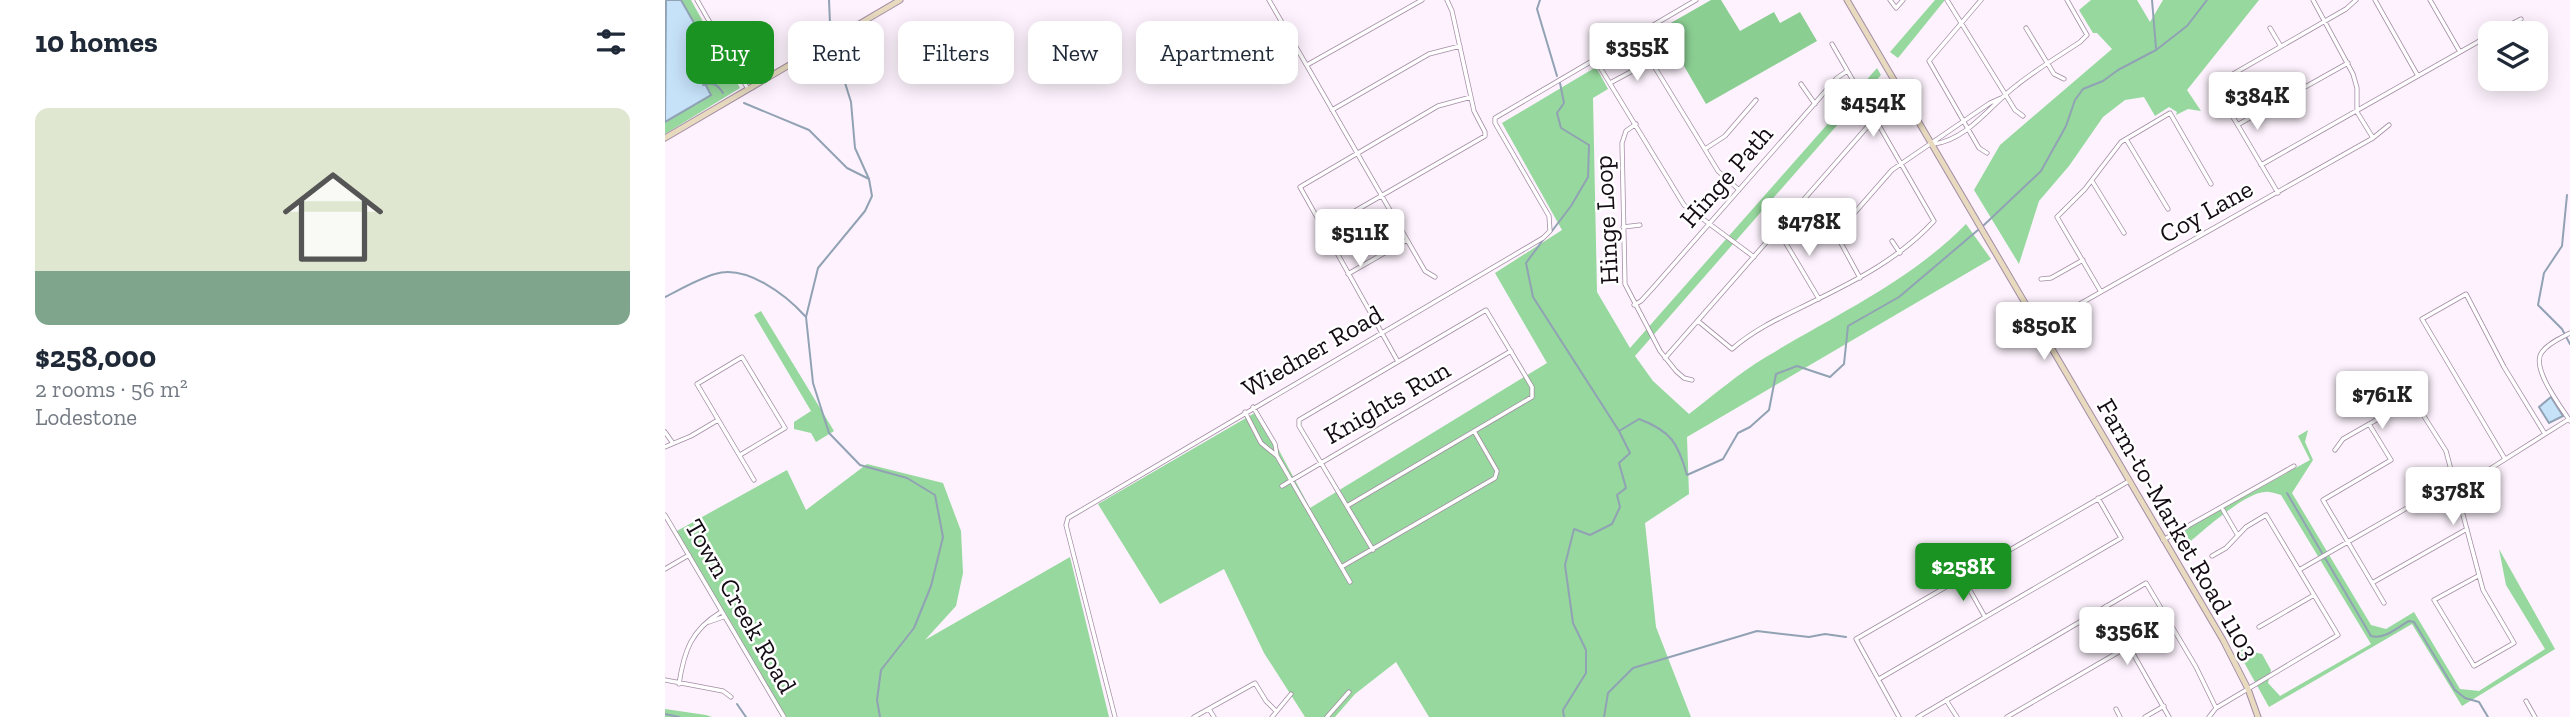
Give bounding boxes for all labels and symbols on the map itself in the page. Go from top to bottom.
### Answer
pin: $355K [1588,24,1686,83]
pin: $384K [2208,72,2306,132]
pin: $454K [1824,80,1922,139]
street label: Hinge Path [1673,118,1780,234]
street label: Hinge Loop [1587,155,1625,285]
street label: Coy Lane [2154,172,2258,250]
pin: $478K [1760,198,1858,258]
pin: $511K [1311,210,1409,269]
street label: Wiedner Road [1236,298,1388,404]
pin: $850K [1995,302,2093,362]
street label: Knights Run [1318,353,1456,451]
pin: $761K [2333,372,2431,431]
street label: Farm-to-Market Road 1103 [2090,393,2266,665]
pin: $378K [2404,468,2502,527]
street label: Town Creek Road [678,513,804,699]
pin: $258K [1914,544,2012,603]
pin: $356K [2078,608,2176,667]

